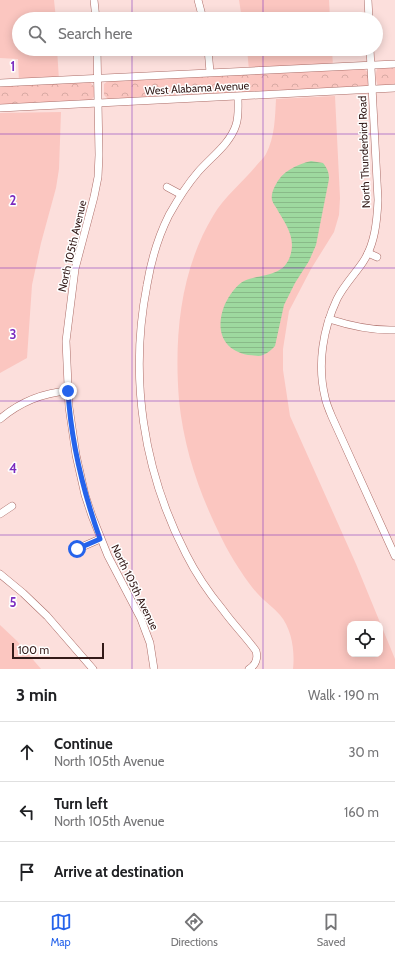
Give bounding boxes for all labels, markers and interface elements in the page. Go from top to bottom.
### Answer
search box [12,12,383,56]
icon: search [26,23,48,45]
text: Search here [58,25,133,43]
text: 1 [11,58,15,74]
street label: West Alabama Avenue [144,78,250,98]
street label: North Thunderbird Road [355,96,373,208]
text: 2 [10,192,17,208]
street label: North 105th Avenue [55,199,89,293]
text: 3 [9,326,17,342]
route end [59,382,77,400]
text: 4 [9,460,17,476]
route start [68,540,86,558]
street label: North 105th Avenue [108,542,162,632]
text: 5 [10,594,17,610]
map controls [347,621,383,657]
button: locate [347,621,383,657]
scale bar [12,641,104,660]
text: 100 m [18,643,49,657]
text: 3 min [16,685,57,705]
text: Walk · 190 m [308,687,379,703]
text: Continue [54,735,113,753]
icon: ahead [16,741,38,763]
text: 30 m [349,744,379,760]
text: North 105th Avenue [54,753,165,769]
text: Turn left [54,795,108,813]
icon: left [16,801,38,823]
text: 160 m [344,804,379,820]
text: North 105th Avenue [54,813,165,829]
icon: arrive [16,861,38,883]
text: Arrive at destination [54,863,184,881]
tab: Map [50,911,72,949]
tab: Directions [171,911,218,949]
tab: Saved [317,911,345,949]

